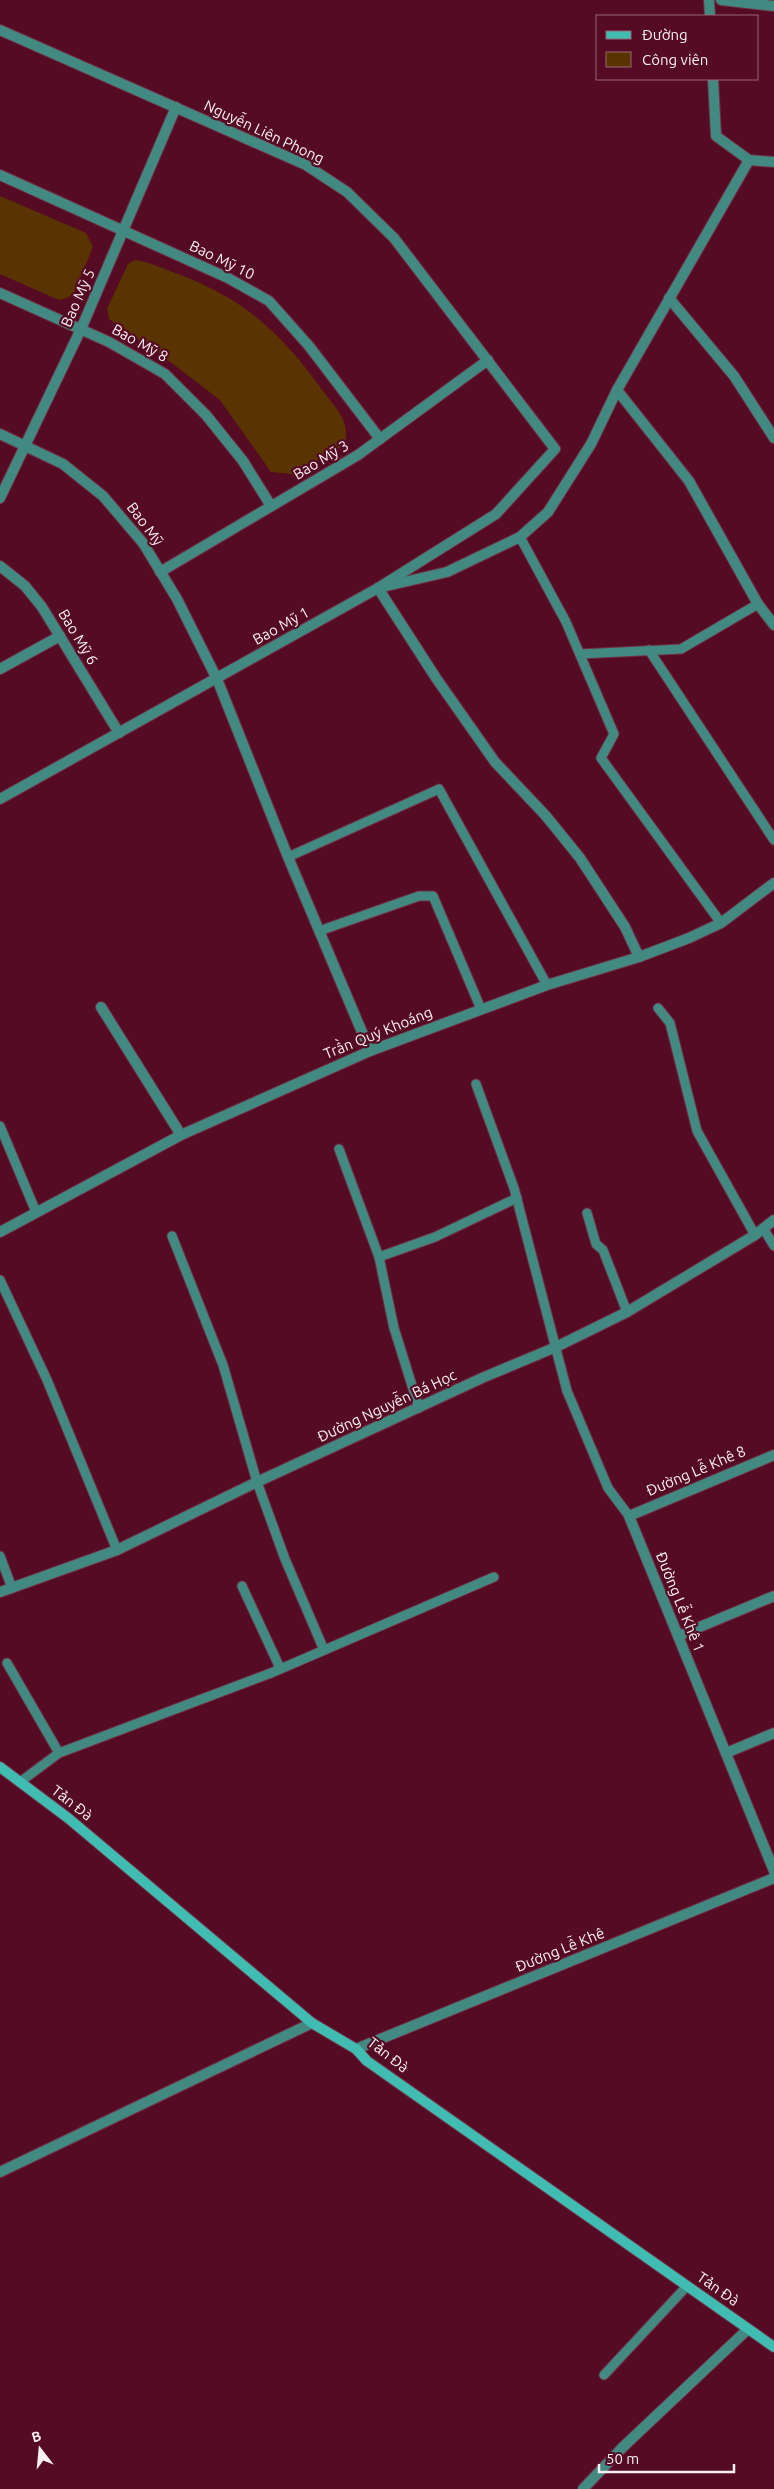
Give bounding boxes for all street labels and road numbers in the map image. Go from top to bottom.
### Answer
street label: Nguyễn Liên Phong [202,95,328,167]
street label: Bao Mỹ 10 [187,237,257,283]
street label: Bao Mỹ 5 [57,266,98,329]
street label: Bao Mỹ 8 [109,320,171,365]
street label: Bao Mỹ 3 [290,436,352,483]
street label: Bao Mỹ [124,499,167,549]
street label: Bao Mỹ 1 [250,603,312,648]
street label: Bao Mỹ 6 [55,606,102,668]
street label: Trần Quý Khoáng [320,1001,435,1062]
street label: Đường Nguyễn Bá Học [314,1364,459,1445]
street label: Đường Lễ Khê 8 [643,1440,748,1499]
street label: Đường Lễ Khê 1 [653,1549,710,1654]
street label: Tản Đà [48,1781,96,1824]
street label: Đường Lễ Khê [512,1922,607,1975]
street label: Tản Đà [364,2033,412,2076]
street label: Tản Đà [694,2268,742,2309]

